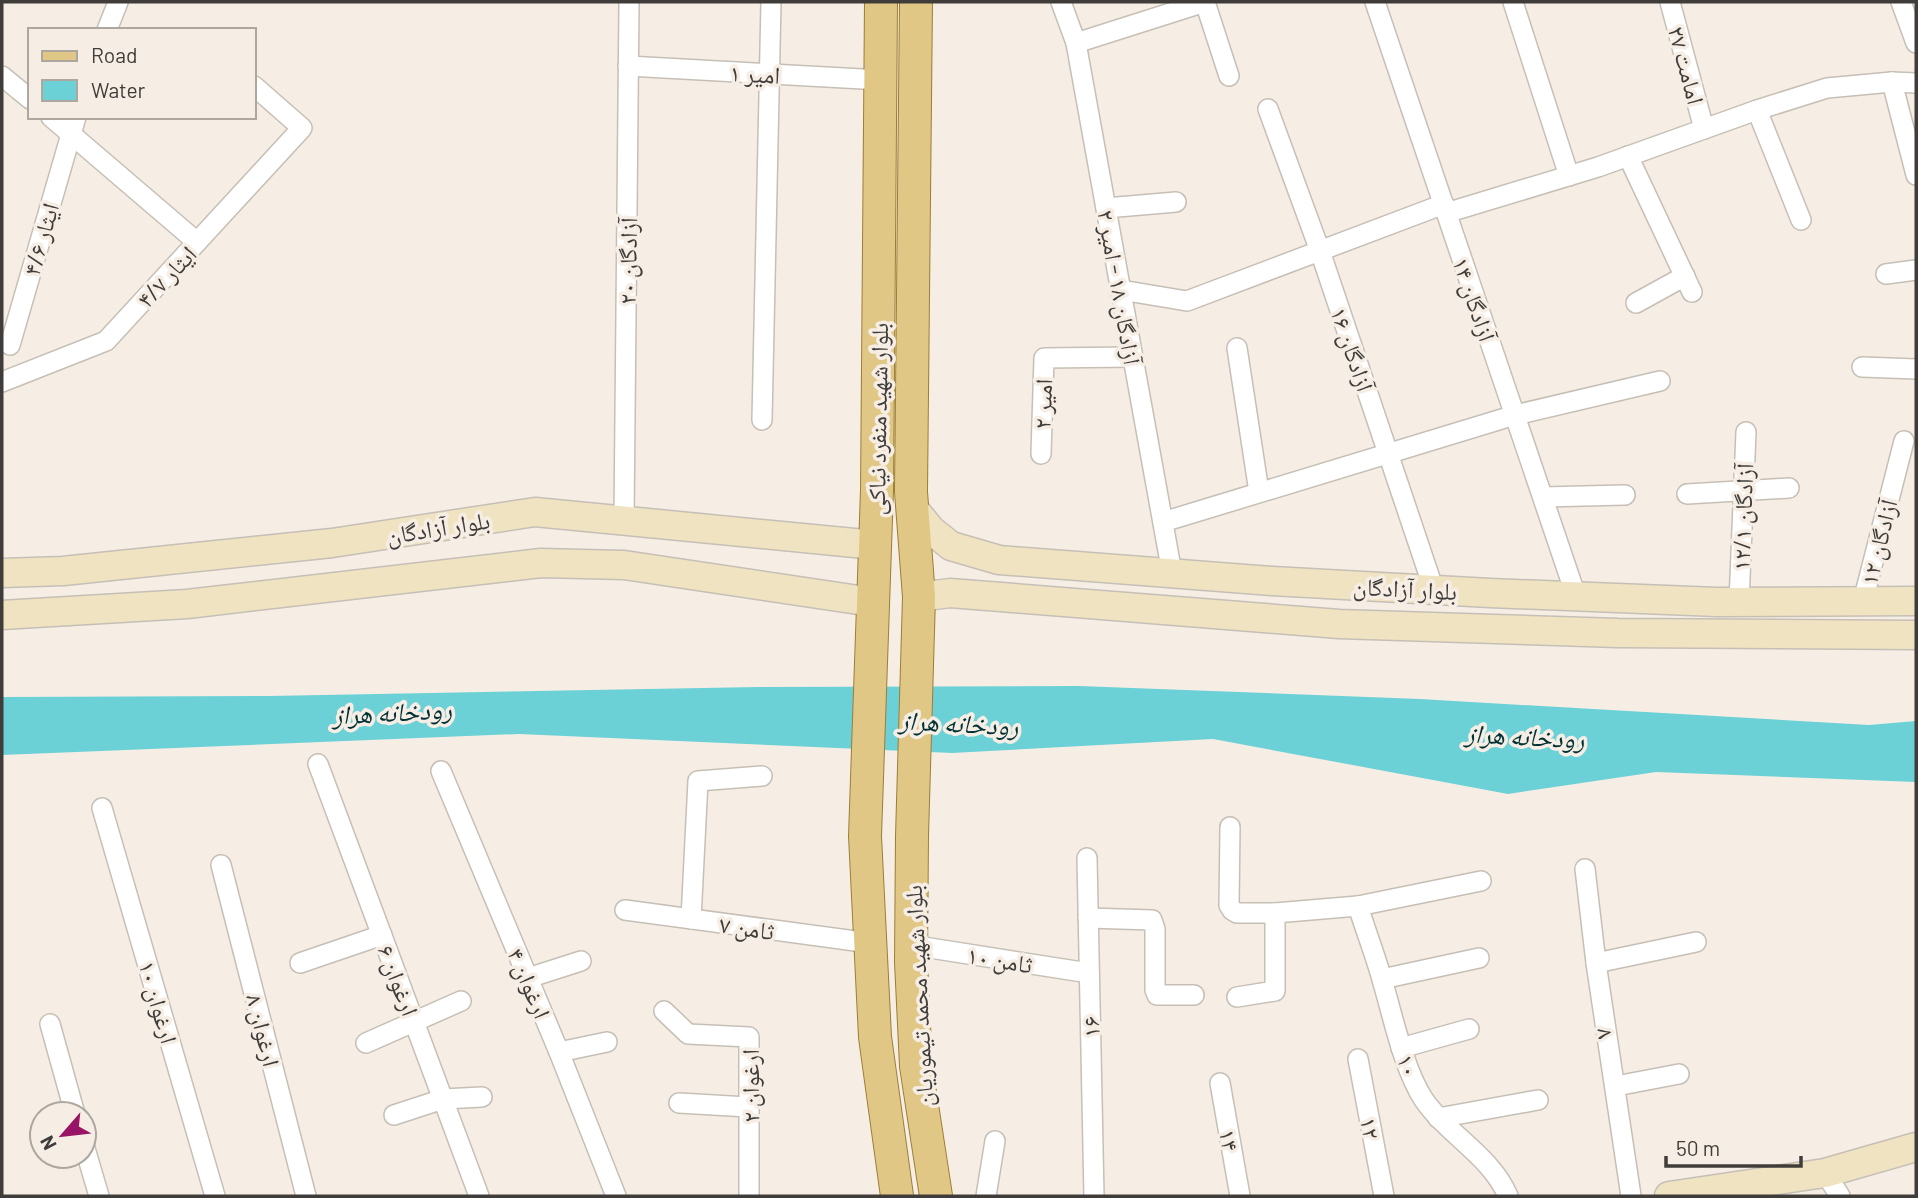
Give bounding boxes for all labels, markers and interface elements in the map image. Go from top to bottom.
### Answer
street label: امامت ۲۷ [1663,23,1711,107]
legend [28,28,256,119]
text: Road [91,42,137,67]
street label: امیر ۱ [729,57,781,89]
text: Water [91,77,146,102]
street label: ایثار ۴/۶ [16,199,65,279]
street label: آزادگان ۱۸ - امیر ۲ [1091,207,1148,368]
street label: آزادگان ۲۰ [612,216,643,305]
street label: ایثار ۴/۷ [130,239,202,313]
street label: آزادگان ۱۴ [1446,253,1503,346]
street label: آزادگان ۱۶ [1324,303,1381,396]
street label: بلوار شهید منفرد نیاکی [861,322,894,516]
street label: امیر ۲ [1027,378,1058,430]
street label: آزادگان ۱۲/۱ [1726,462,1759,571]
street label: آزادگان ۱۲ [1853,495,1904,588]
street label: بلوار آزادگان [384,505,492,550]
street label: بلوار آزادگان [1352,571,1458,606]
water label: رودخانه هراز [329,692,453,731]
water label: رودخانه هراز [896,703,1020,742]
water label: رودخانه هراز [1462,716,1586,755]
street label: بلوار شهید محمد تیموریان [898,884,939,1108]
street label: ثامن ۷ [718,909,777,946]
street label: ارغوان ۶ [371,940,426,1020]
street label: ثامن ۱۰ [965,940,1035,980]
street label: ارغوان ۴ [501,943,558,1023]
street label: ارغوان ۱۰ [132,957,185,1047]
street label: ارغوان ۸ [240,991,287,1069]
street label: ۱۶ [1075,1016,1105,1038]
street label: ۸ [1592,1025,1622,1041]
street label: ارغوان ۲ [735,1049,765,1123]
street label: ۱۰ [1392,1050,1426,1080]
north arrow [28,1100,98,1170]
street label: ۱۲ [1355,1115,1387,1141]
scale bar [1666,1124,1801,1168]
street label: ۱۴ [1214,1127,1246,1153]
text: N [34,1132,61,1154]
text: 50 m [1676,1135,1720,1160]

